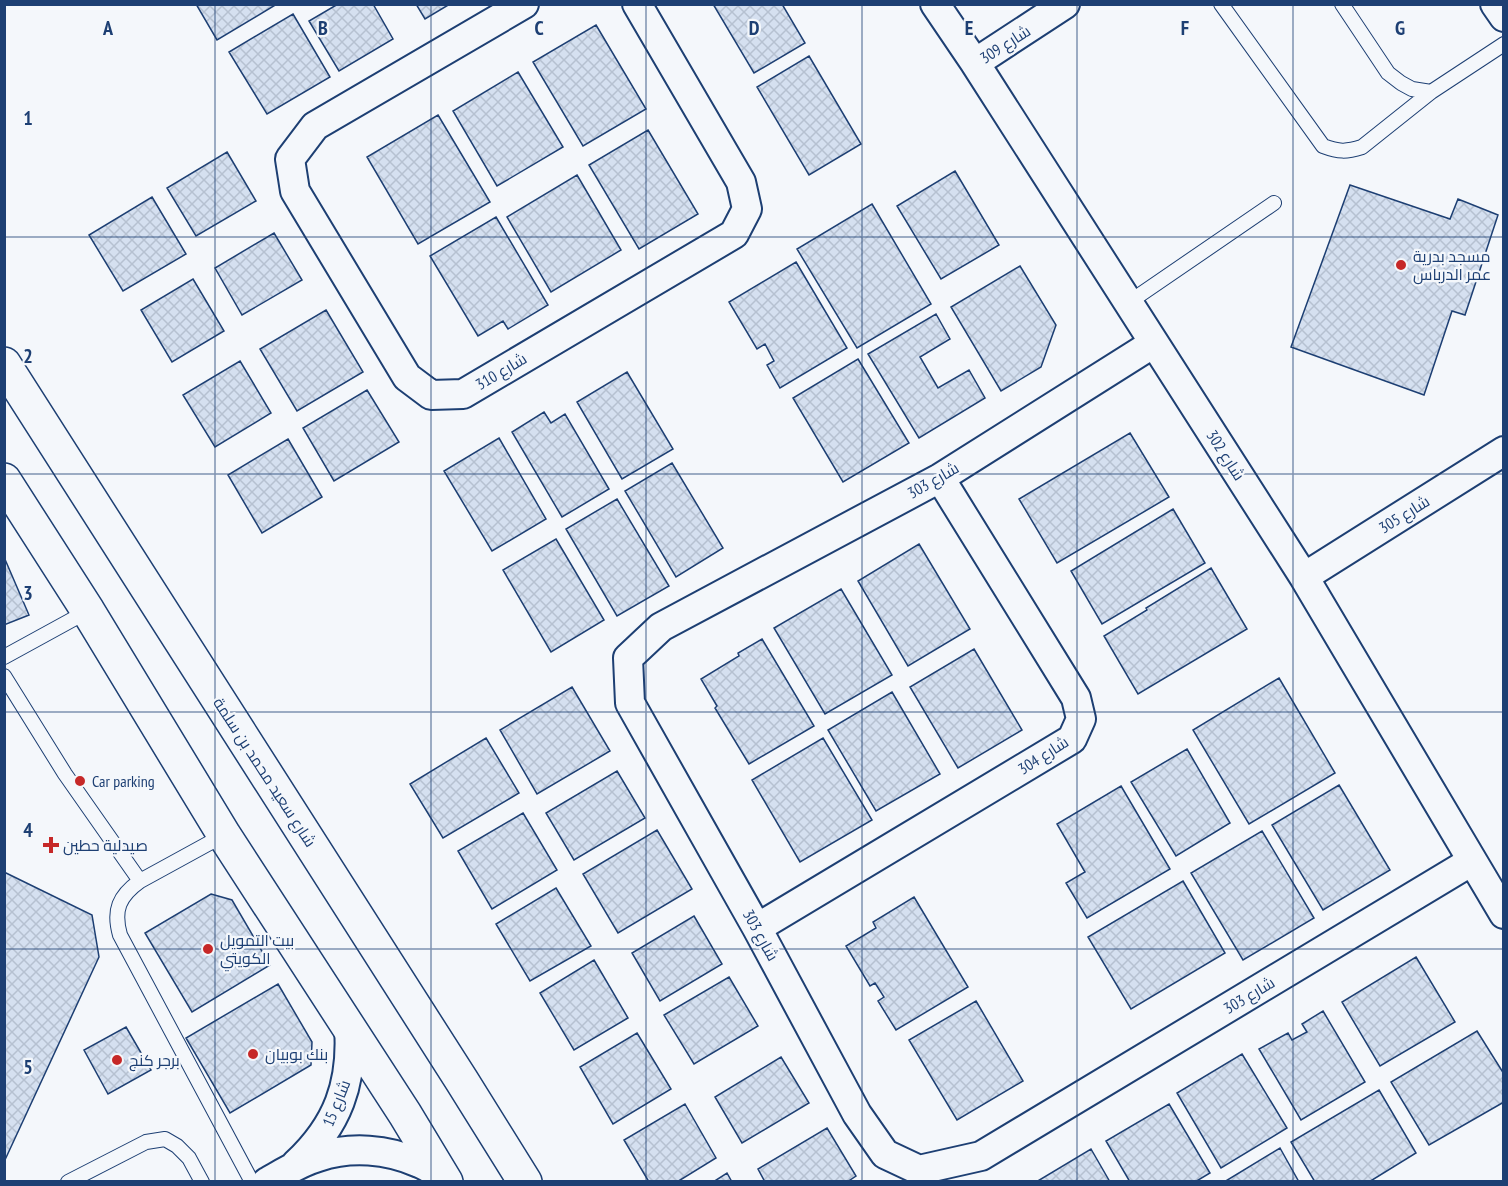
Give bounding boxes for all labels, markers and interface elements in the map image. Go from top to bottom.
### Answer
text: A [102,15,114,41]
text: B [318,15,328,41]
text: C [534,15,544,41]
text: D [749,15,760,41]
text: E [965,15,973,41]
text: F [1181,15,1189,41]
text: G [1395,15,1405,41]
street label: شارع 309 [976,20,1035,69]
text: 1 [23,105,33,131]
place label: مسجد بدرية عمر الدرباس [1413,246,1491,285]
marker: مسجد بدرية عمر الدرباس [1394,258,1408,272]
text: 2 [23,343,33,369]
street label: شارع 310 [472,348,531,396]
street label: شارع 302 [1201,426,1250,485]
street label: شارع 303 [904,457,963,504]
street label: شارع 305 [1375,491,1434,539]
text: 3 [23,580,33,606]
street label: شارع سعيد محمد بن سلمة [208,694,321,852]
street label: شارع 304 [1014,731,1073,780]
place label: Car parking [92,771,155,791]
marker: Car parking [73,774,87,788]
text: 4 [23,817,33,843]
place label: صيدلية حطين [63,835,148,856]
marker: صيدلية حطين [44,838,58,852]
street label: شارع 303 [737,906,783,965]
place label: بيت التمويل الكويتي [220,930,294,972]
marker: بيت التمويل الكويتي [201,942,215,956]
street label: شارع 303 [1220,972,1279,1020]
place label: بنك بوبيان [265,1044,328,1065]
marker: بنك بوبيان [246,1047,260,1061]
place label: برجر كنج [129,1050,180,1072]
marker: برجر كنج [110,1053,124,1067]
text: 5 [23,1054,33,1080]
street label: شارع 15 [318,1077,356,1130]

